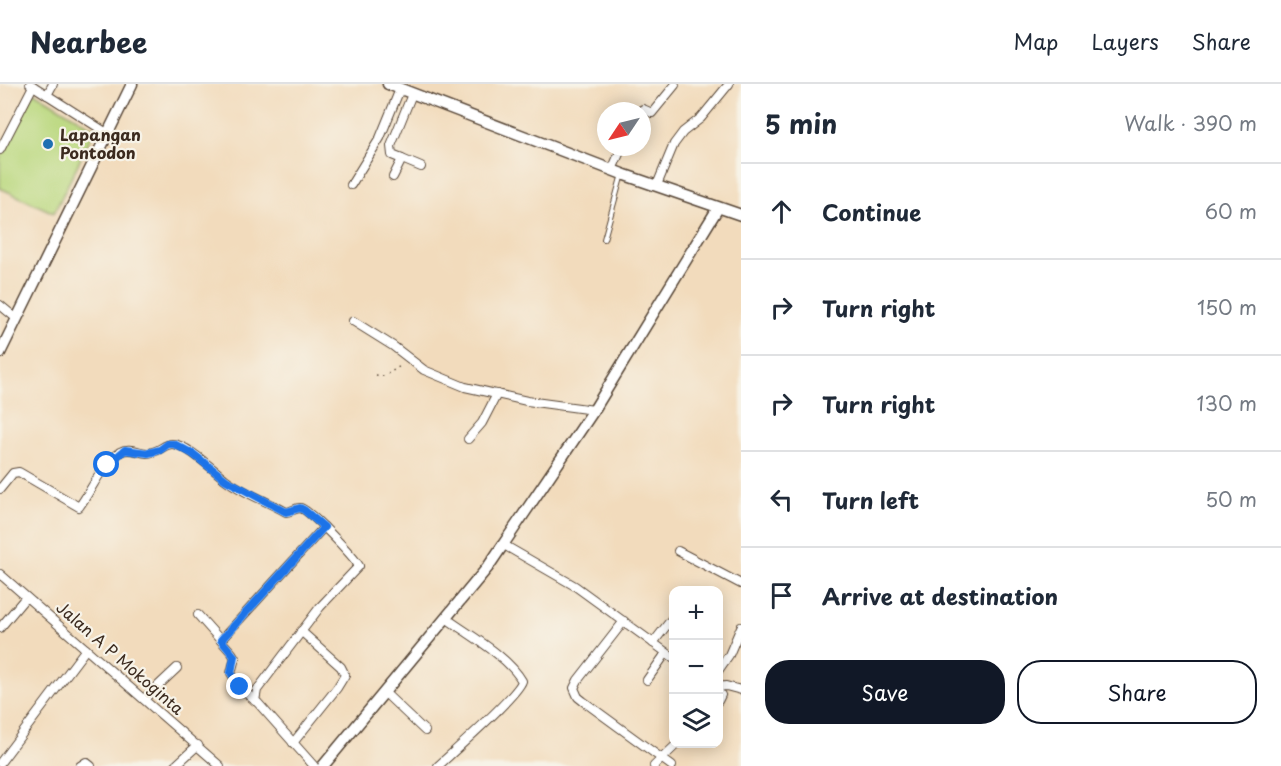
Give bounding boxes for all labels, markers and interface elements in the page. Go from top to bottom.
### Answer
text: Nearbee [30,20,147,63]
text: Map [1014,25,1058,57]
text: Layers [1091,25,1159,57]
text: Share [1192,25,1251,57]
north arrow [597,102,651,156]
text: 5 min [765,104,837,143]
text: Walk · 390 m [1124,108,1257,138]
place label: Lapangan Pontodon [60,122,141,164]
marker: Lapangan Pontodon [41,137,55,151]
icon: ahead [765,195,798,228]
text: Continue [822,195,921,228]
text: 60 m [1205,196,1257,226]
icon: right [765,291,798,324]
text: Turn right [822,291,935,324]
text: 150 m [1197,292,1257,322]
icon: right [765,387,798,420]
text: Turn right [822,387,935,420]
text: 130 m [1197,388,1257,418]
route start [93,451,119,477]
icon: left [765,483,798,516]
text: Turn left [822,483,919,516]
text: 50 m [1205,484,1257,514]
icon: arrive [765,579,798,612]
text: Arrive at destination [822,579,1058,612]
map controls [669,586,723,748]
button: + [669,586,723,640]
street label: Jalan A P Mokoginta [52,595,190,719]
button: − [669,640,723,694]
button: Save [765,660,1005,724]
button: Share [1017,660,1257,724]
route end [226,673,252,699]
button: layers [669,694,723,748]

